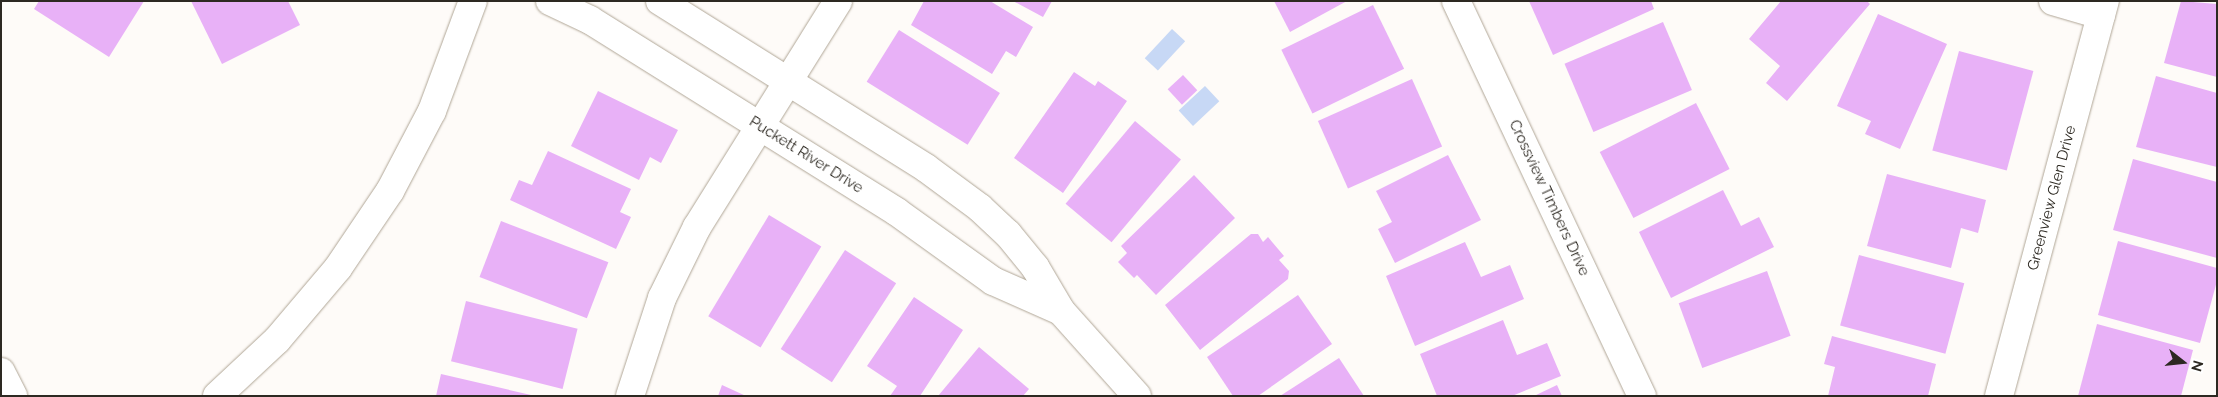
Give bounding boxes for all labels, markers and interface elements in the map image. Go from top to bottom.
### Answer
street label: Puckett River Drive [746,113,866,197]
street label: Crossview Timbers Drive [1505,117,1593,279]
street label: Greenview Glen Drive [2024,123,2080,273]
north arrow [2158,337,2208,387]
text: N [2188,359,2207,373]

